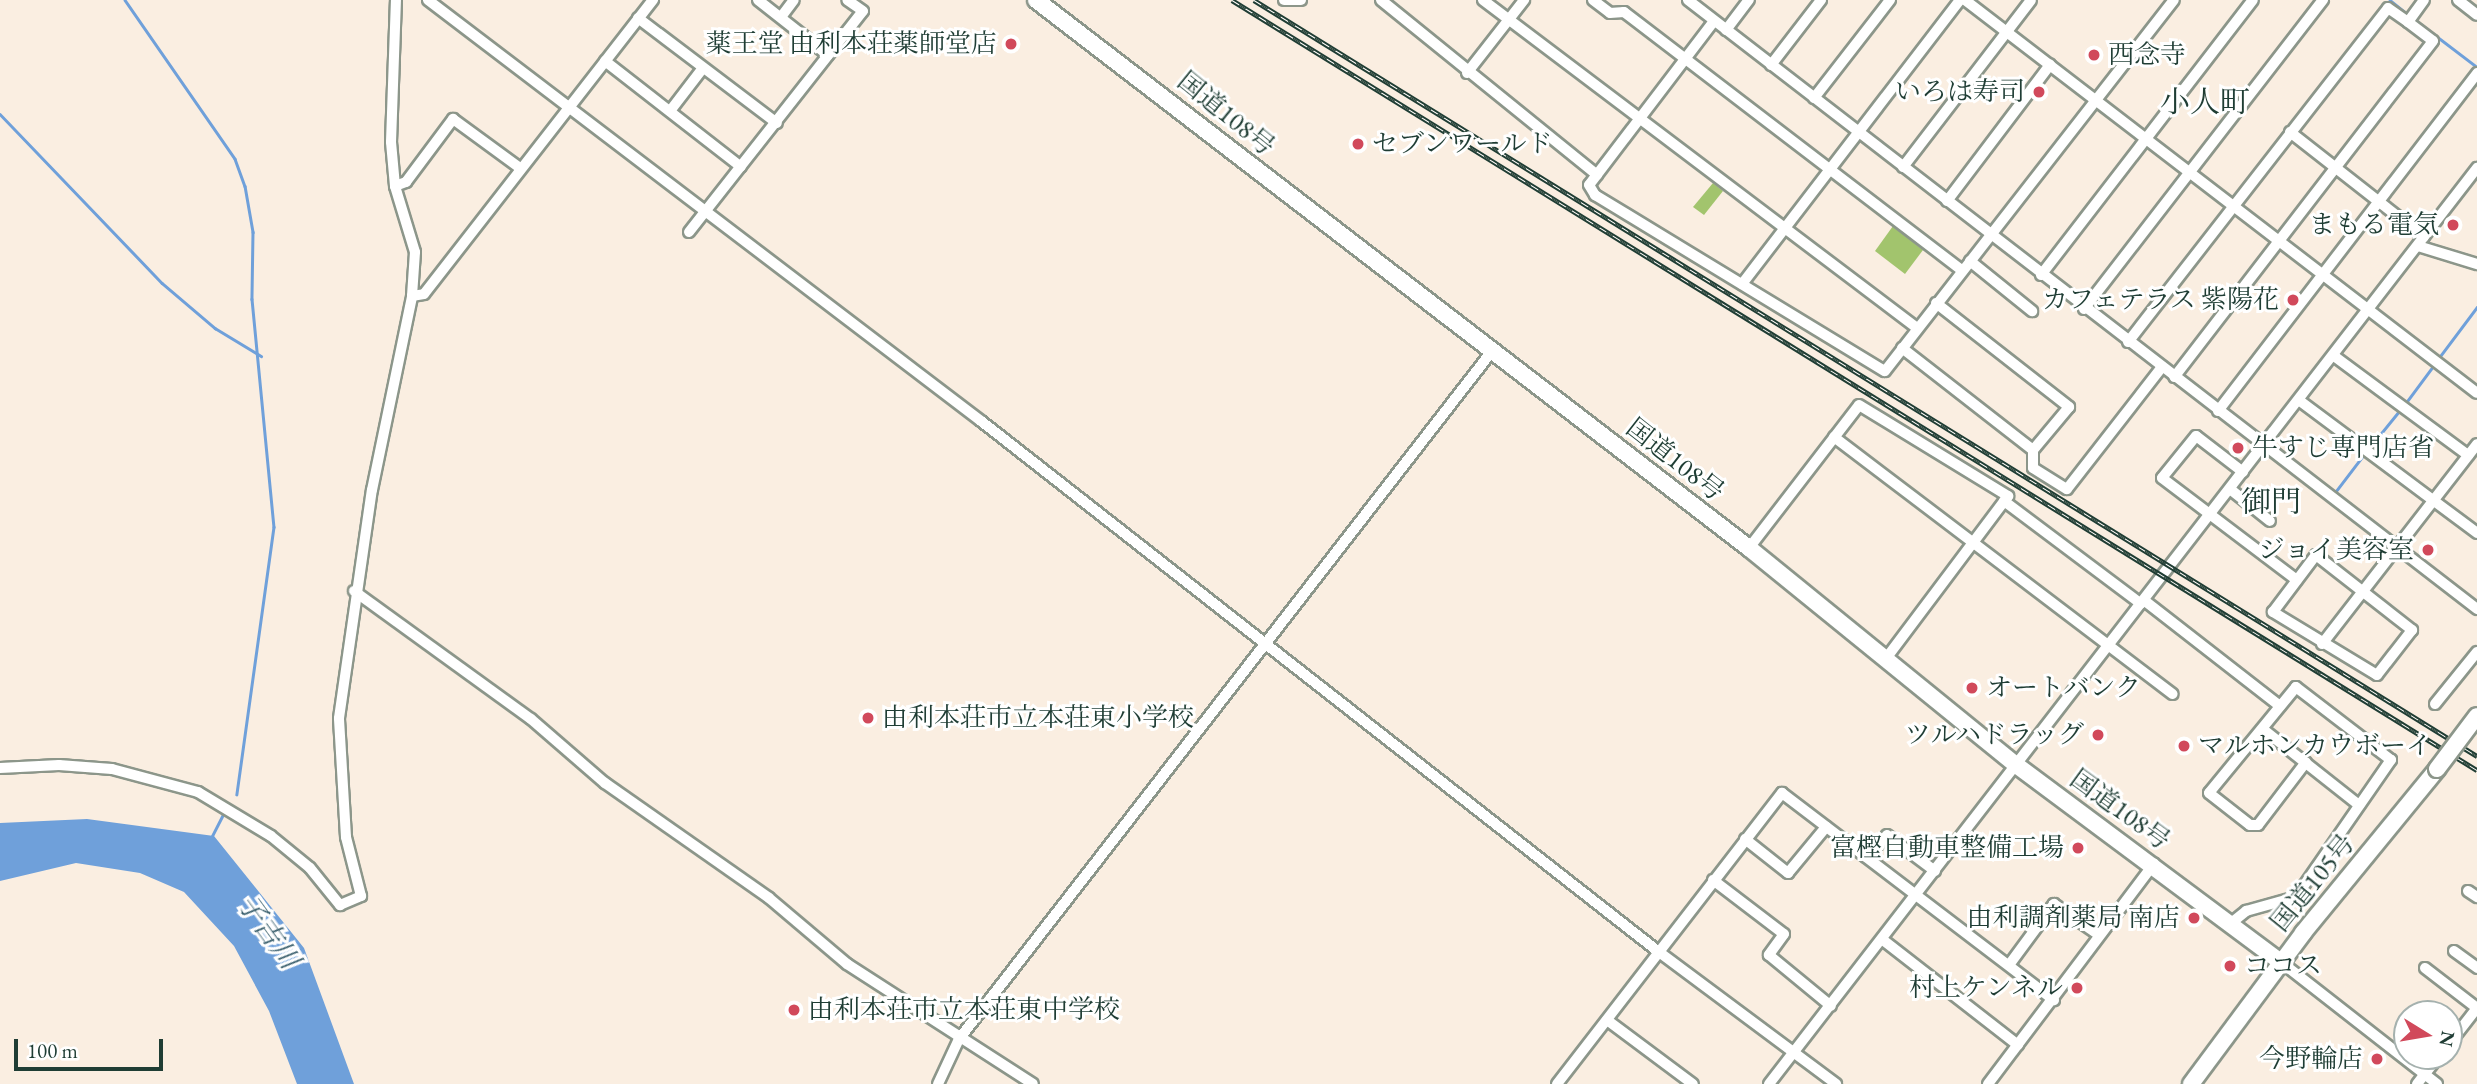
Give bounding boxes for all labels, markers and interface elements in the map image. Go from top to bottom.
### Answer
place label: 薬王堂 由利本荘薬師堂店 [706,28,997,60]
marker: 薬王堂 由利本荘薬師堂店 [1003,36,1019,52]
place label: 西念寺 [2108,39,2186,71]
marker: 西念寺 [2086,47,2102,63]
street label: 国道108号 [1171,66,1281,162]
place label: いろは寿司 [1895,76,2025,108]
marker: いろは寿司 [2031,84,2047,100]
district label: 小人町 [2160,84,2250,120]
place label: セブンワールド [1372,128,1554,160]
marker: セブンワールド [1350,136,1366,152]
place label: まもる電気 [2309,209,2439,241]
marker: まもる電気 [2445,217,2461,233]
place label: カフェテラス 紫陽花 [2040,284,2279,316]
marker: カフェテラス 紫陽花 [2285,292,2301,308]
street label: 国道108号 [1620,412,1730,508]
place label: 牛すじ専門店省 [2252,432,2434,464]
marker: 牛すじ専門店省 [2230,440,2246,456]
district label: 御門 [2241,484,2301,520]
place label: ジョイ美容室 [2258,534,2414,566]
marker: ジョイ美容室 [2420,542,2436,558]
place label: オートバンク [1986,672,2142,704]
marker: オートバンク [1964,680,1980,696]
place label: 由利本荘市立本荘東小学校 [882,702,1194,734]
marker: 由利本荘市立本荘東小学校 [860,710,876,726]
place label: ツルハドラッグ [1902,719,2084,751]
marker: ツルハドラッグ [2090,727,2106,743]
place label: マルホンカウボーイ [2198,730,2432,762]
marker: マルホンカウボーイ [2176,738,2192,754]
street label: 国道108号 [2064,763,2176,857]
street label: 国道105号 [2265,828,2361,938]
place label: 富樫自動車整備工場 [1830,832,2064,864]
marker: 富樫自動車整備工場 [2070,840,2086,856]
water label: 子吉川 [231,887,307,975]
place label: 由利調剤薬局 南店 [1967,902,2180,934]
marker: 由利調剤薬局 南店 [2186,910,2202,926]
place label: ココス [2244,950,2322,982]
marker: ココス [2222,958,2238,974]
place label: 村上ケンネル [1907,972,2063,1004]
marker: 村上ケンネル [2069,980,2085,996]
place label: 由利本荘市立本荘東中学校 [808,994,1120,1026]
north arrow [2393,1000,2463,1070]
marker: 由利本荘市立本荘東中学校 [786,1002,802,1018]
scale bar [18,1024,166,1068]
text: N [2433,1029,2461,1049]
text: 100 m [27,1037,78,1064]
place label: 今野輪店 [2259,1043,2363,1075]
marker: 今野輪店 [2369,1051,2385,1067]

